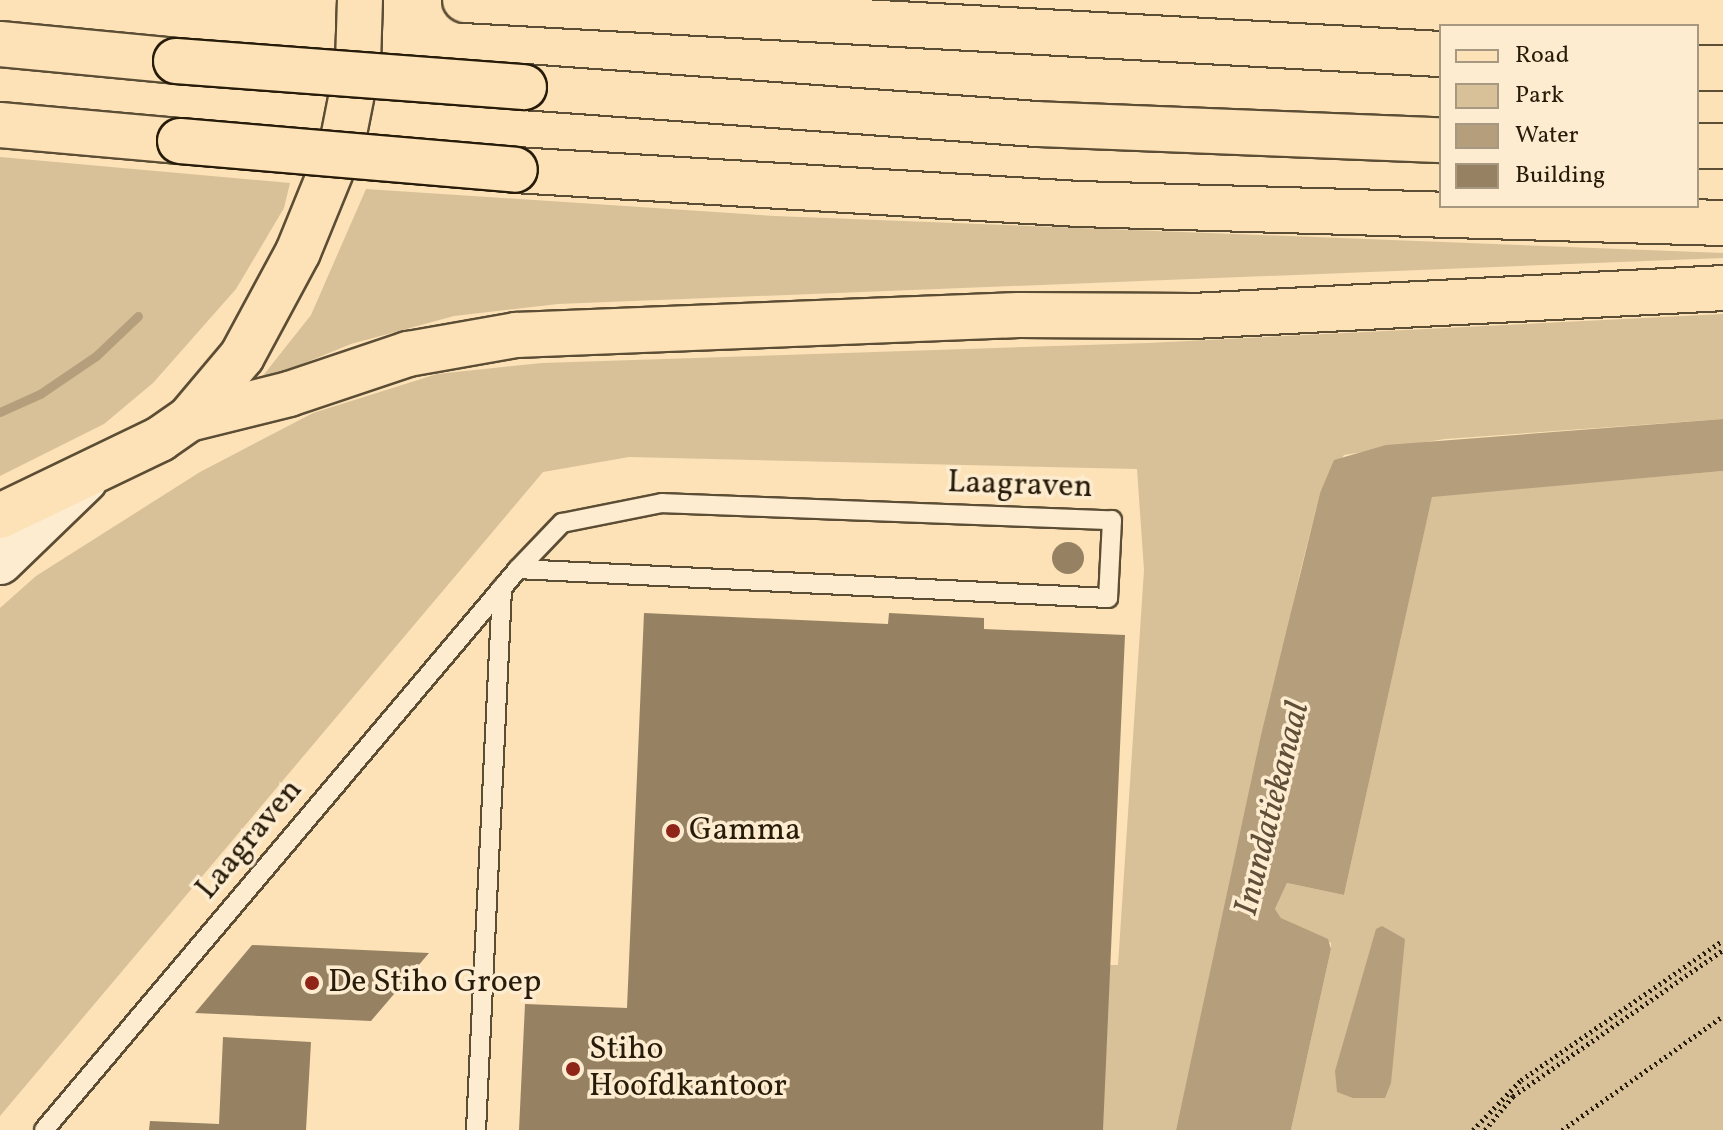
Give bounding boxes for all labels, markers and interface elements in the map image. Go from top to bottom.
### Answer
legend [1439,24,1699,208]
text: Road [1515,39,1569,73]
text: Park [1515,79,1564,113]
text: Water [1515,119,1579,153]
text: Building [1515,159,1605,193]
street label: Laagraven [947,464,1093,508]
water label: Inundatiekanaal [1227,698,1319,920]
street label: Laagraven [189,772,311,908]
place label: Gamma [689,812,801,850]
marker: Gamma [664,822,682,840]
place label: De Stiho Groep [328,964,541,1002]
marker: De Stiho Groep [303,974,321,992]
place label: Stiho Hoofdkantoor [589,1032,787,1107]
marker: Stiho Hoofdkantoor [564,1060,582,1078]

